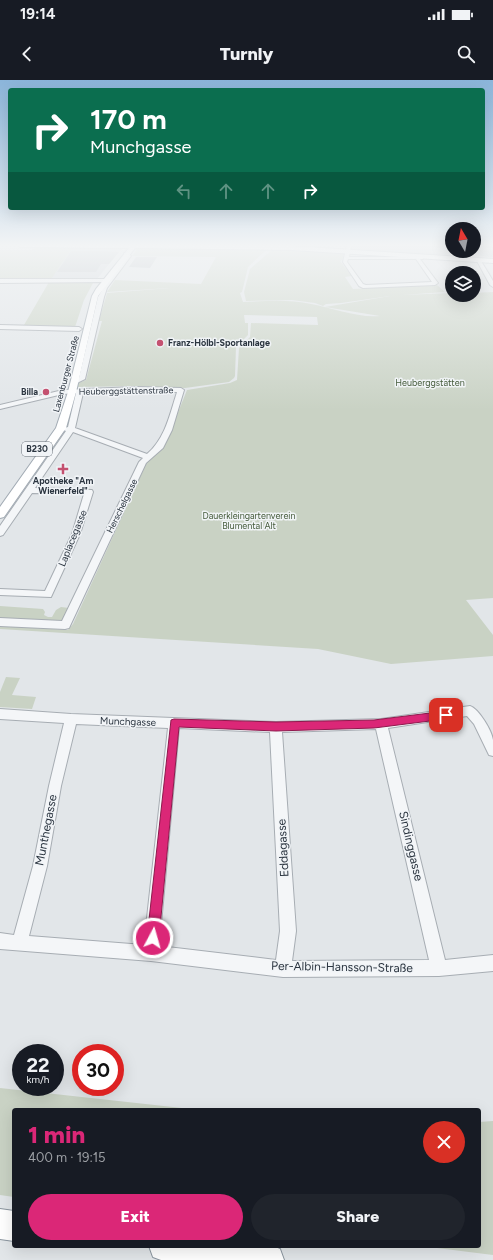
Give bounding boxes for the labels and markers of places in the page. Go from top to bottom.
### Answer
place label: Franz-Hölbl-Sportanlage [168,337,270,348]
marker: Franz-Hölbl-Sportanlage [155,338,165,348]
place label: Billa [21,386,38,397]
marker: Billa [41,387,51,397]
marker: Apotheke "Am Wienerfeld" [58,464,68,474]
place label: Apotheke "Am Wienerfeld" [33,475,93,496]
pin [429,698,463,732]

